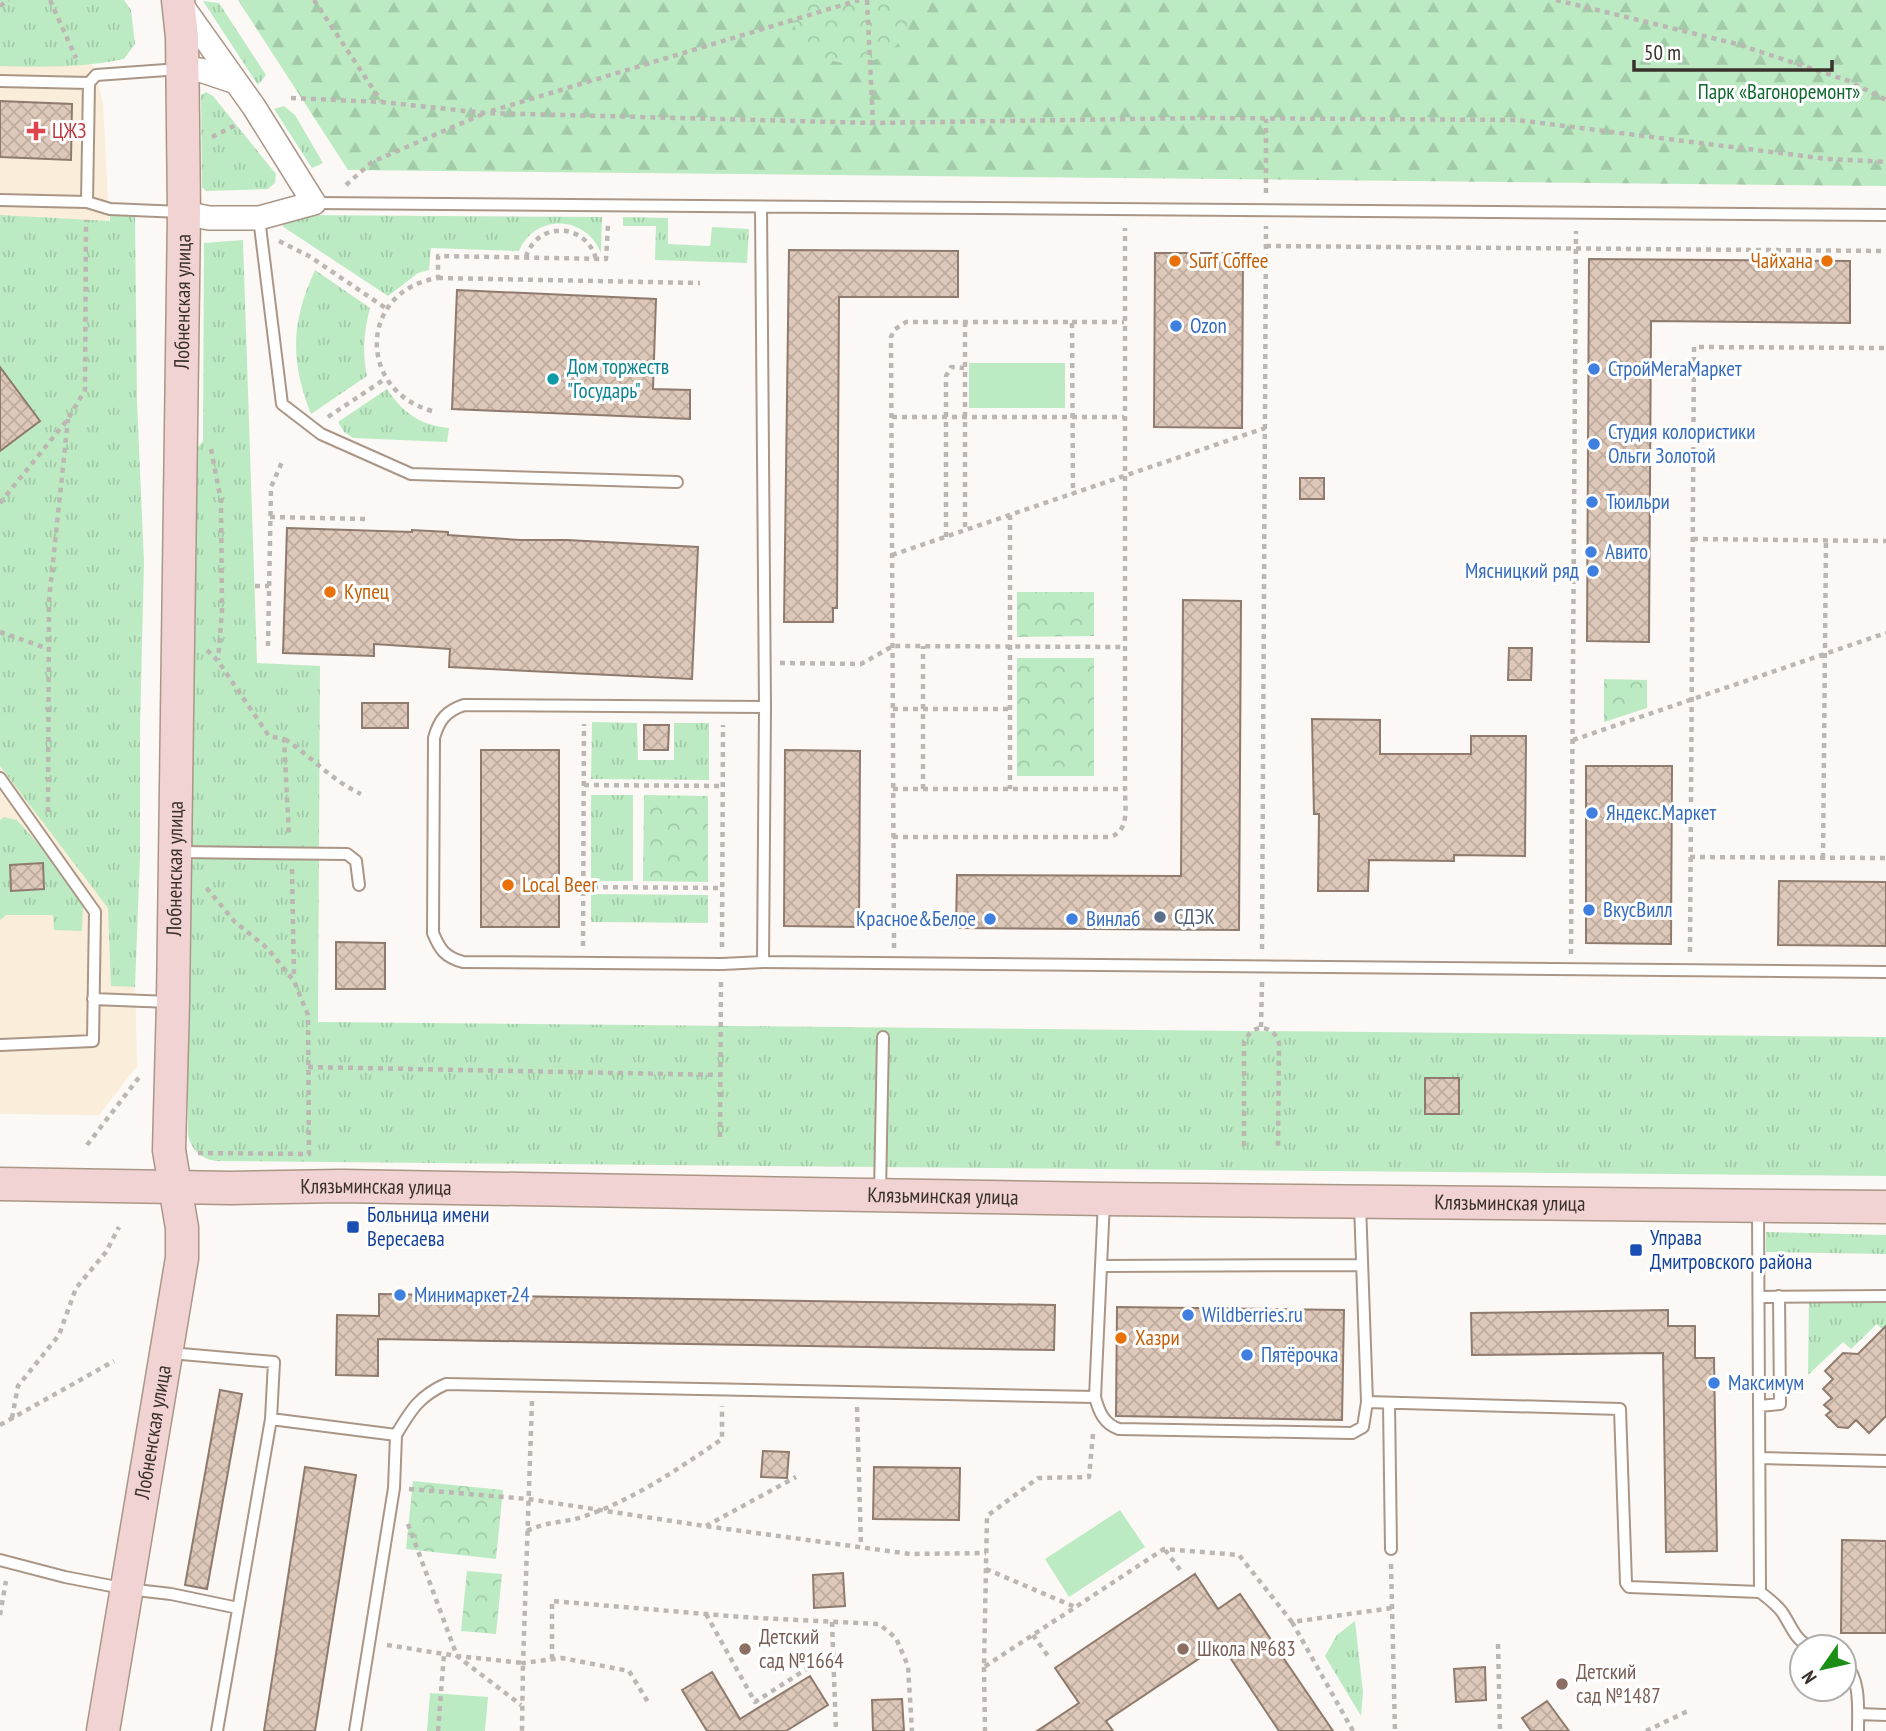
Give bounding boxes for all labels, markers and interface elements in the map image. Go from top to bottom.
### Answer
scale bar [1634,28,1832,72]
text: 50 m [1644,39,1681,66]
park label: Парк «Вагоноремонт» [1698,78,1860,105]
place label: ЦЖЗ [52,117,86,144]
marker: ЦЖЗ [26,121,46,141]
street label: Лобненская улица [168,234,197,371]
place label: Surf Coffee [1189,247,1268,274]
place label: Чайхана [1751,247,1813,274]
marker: Surf Coffee [1167,253,1183,269]
marker: Чайхана [1819,253,1835,269]
place label: Ozon [1190,312,1227,339]
marker: Ozon [1168,318,1184,334]
place label: Дом торжеств "Государь" [567,353,669,404]
place label: СтройМегаМаркет [1608,355,1742,382]
marker: СтройМегаМаркет [1586,361,1602,377]
marker: Дом торжеств "Государь" [545,371,561,387]
place label: Студия колористики Ольги Золотой [1608,418,1755,469]
marker: Студия колористики Ольги Золотой [1586,436,1602,452]
place label: Тюильри [1606,488,1670,515]
marker: Тюильри [1584,494,1600,510]
place label: Авито [1605,538,1648,565]
marker: Авито [1583,544,1599,560]
place label: Мясницкий ряд [1465,557,1579,584]
marker: Мясницкий ряд [1585,563,1601,579]
place label: Купец [344,578,389,605]
marker: Купец [322,584,338,600]
place label: Яндекс.Маркет [1606,799,1716,826]
street label: Лобненская улица [160,801,189,938]
marker: Яндекс.Маркет [1584,805,1600,821]
place label: Local Beer [522,871,597,898]
marker: Local Beer [500,877,516,893]
place label: ВкусВилл [1603,896,1673,923]
marker: ВкусВилл [1581,902,1597,918]
place label: СДЭК [1174,903,1215,930]
place label: Красное&Белое [856,905,976,932]
place label: Винлаб [1086,905,1140,932]
marker: СДЭК [1152,909,1168,925]
marker: Красное&Белое [982,911,998,927]
marker: Винлаб [1064,911,1080,927]
street label: Клязьминская улица [300,1172,452,1201]
street label: Клязьминская улица [867,1181,1019,1211]
street label: Клязьминская улица [1434,1188,1586,1217]
place label: Больница имени Вересаева [367,1201,490,1252]
marker: Больница имени Вересаева [345,1219,361,1235]
place label: Управа Дмитровского района [1650,1224,1812,1275]
marker: Управа Дмитровского района [1628,1242,1644,1258]
place label: Минимаркет 24 [414,1281,530,1308]
marker: Минимаркет 24 [392,1287,408,1303]
place label: Wildberries.ru [1202,1301,1303,1328]
marker: Wildberries.ru [1180,1307,1196,1323]
place label: Хазри [1135,1324,1180,1351]
marker: Хазри [1113,1330,1129,1346]
place label: Пятёрочка [1261,1341,1338,1368]
marker: Пятёрочка [1239,1347,1255,1363]
street label: Лобненская улица [128,1363,177,1502]
place label: Максимум [1728,1369,1804,1396]
marker: Максимум [1706,1375,1722,1391]
place label: Детский сад №1664 [759,1623,844,1674]
north arrow [1788,1633,1858,1703]
place label: Школа №683 [1197,1635,1296,1662]
marker: Детский сад №1664 [737,1641,753,1657]
marker: Школа №683 [1175,1641,1191,1657]
place label: Детский сад №1487 [1576,1658,1661,1709]
text: N [1796,1667,1822,1688]
marker: Детский сад №1487 [1554,1676,1570,1692]

